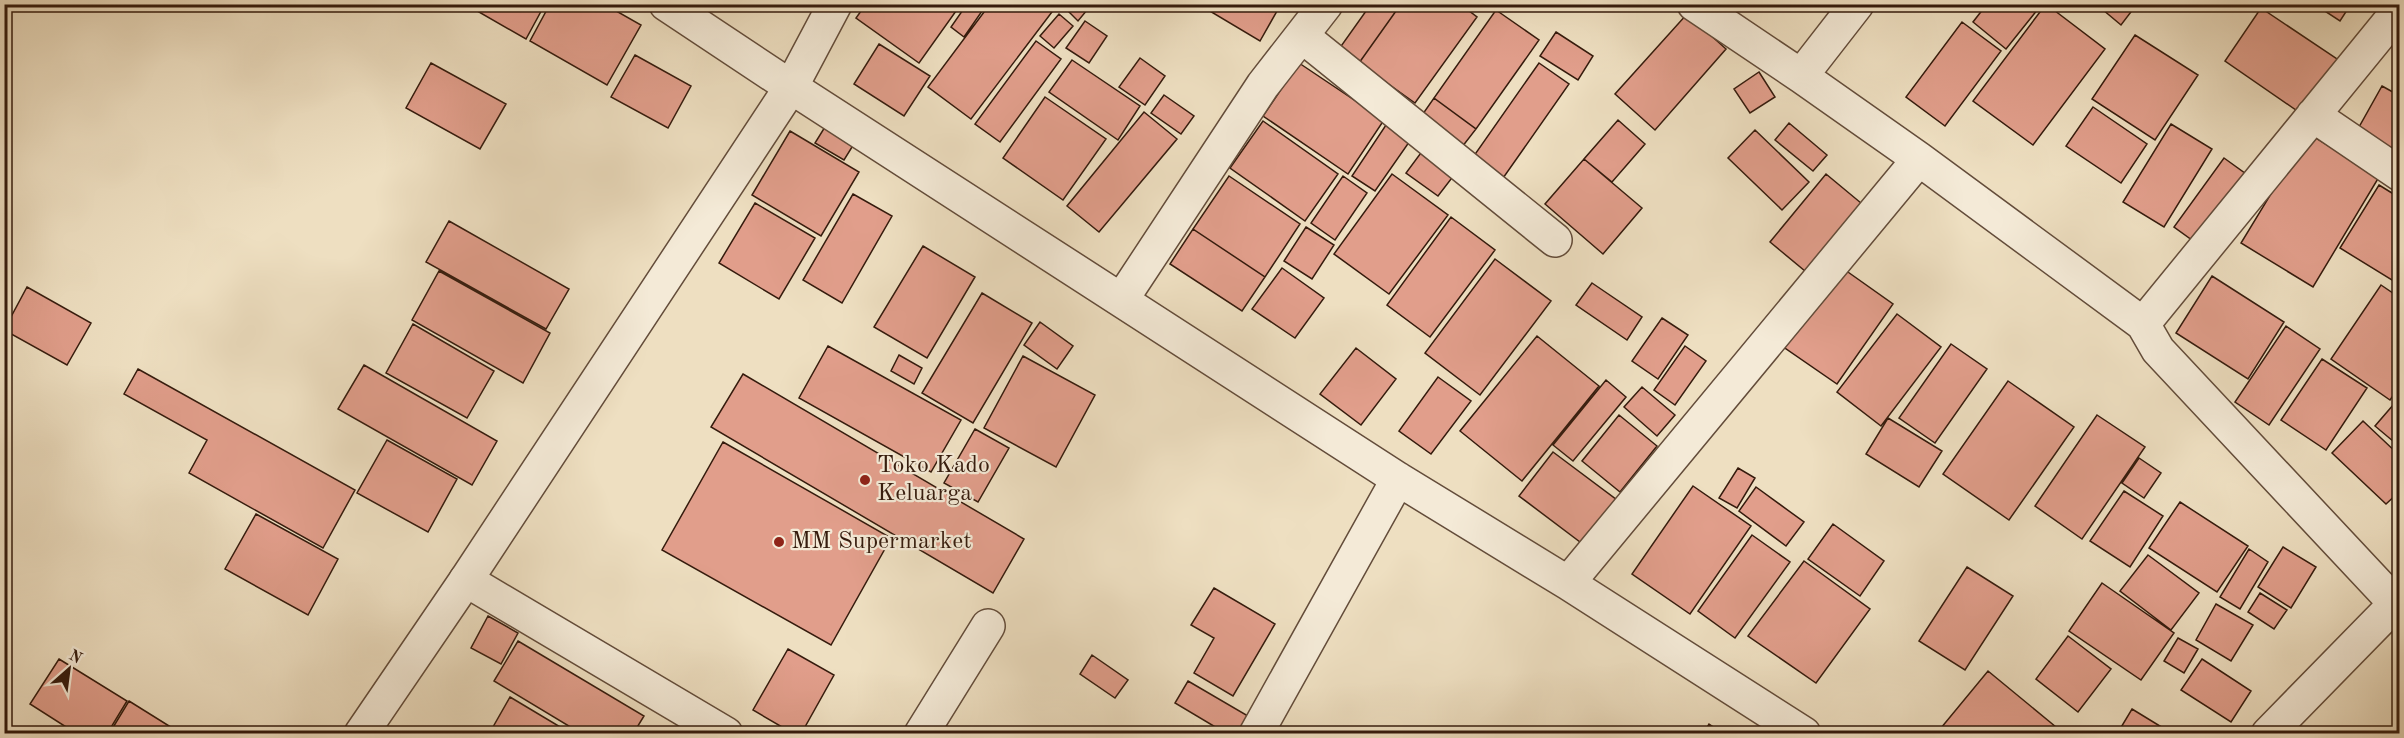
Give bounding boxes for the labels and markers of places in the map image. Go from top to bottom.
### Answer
place label: Toko Kado Keluarga [877,454,990,506]
marker: Toko Kado Keluarga [858,473,872,487]
place label: MM Supermarket [791,530,972,554]
marker: MM Supermarket [772,535,786,549]

